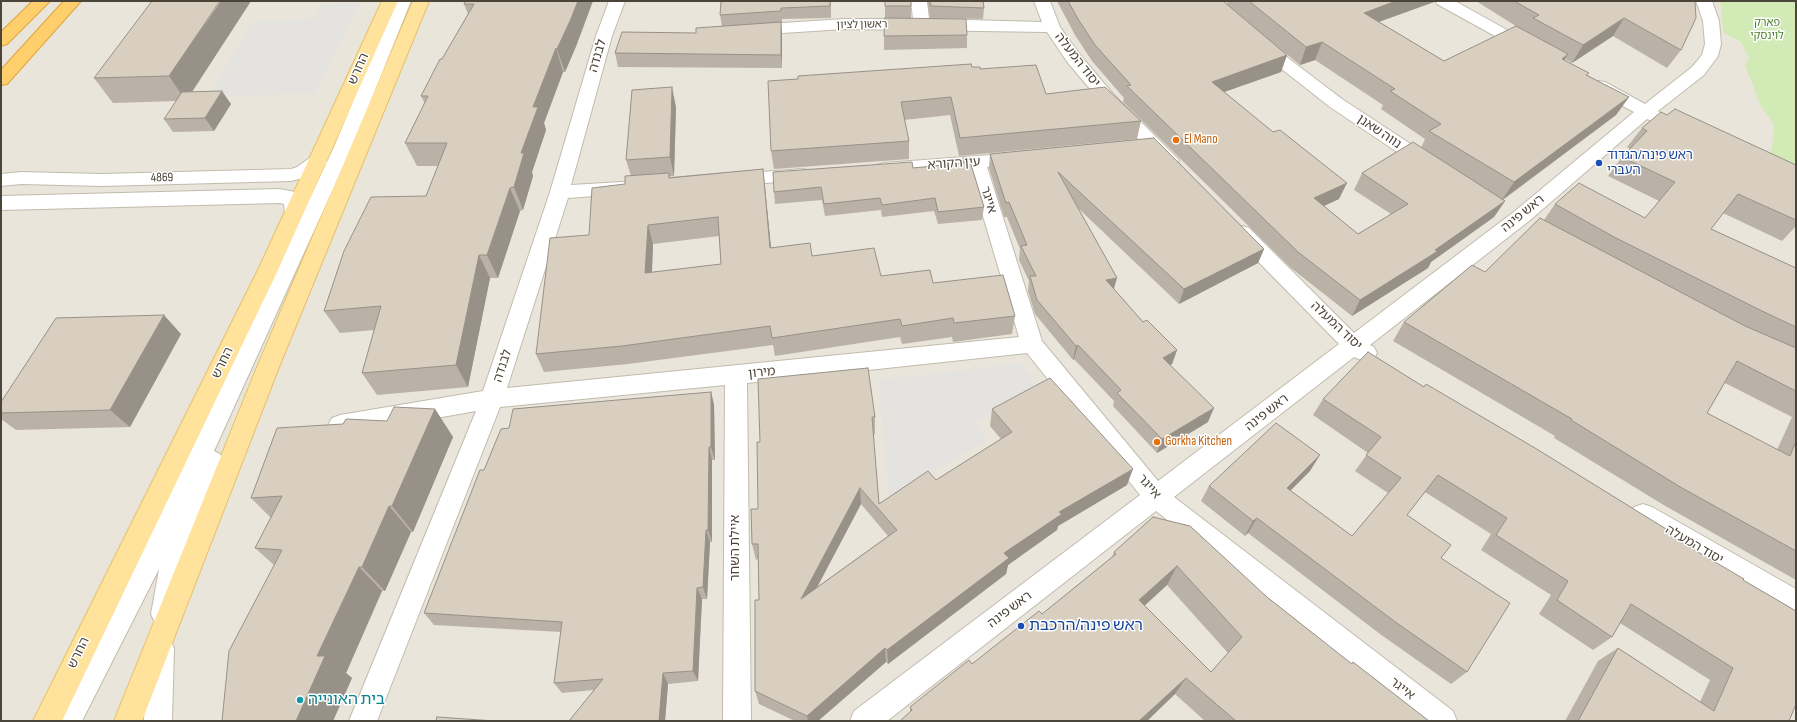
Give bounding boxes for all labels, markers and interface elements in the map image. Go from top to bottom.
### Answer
park label: פארק לוינסקי [1750,16,1784,42]
street label: ראשון לציון [836,18,888,32]
street label: יסוד המעלה [1051,30,1103,90]
street label: לבנדה [586,38,610,74]
street label: החרש [345,51,373,87]
street label: נווה שאנן [1354,112,1404,152]
place label: El Mano [1184,132,1218,148]
marker: El Mano [1171,135,1181,145]
place label: ראש פינה/הגדוד העברי [1607,148,1693,179]
street label: עין הקורא [927,154,981,174]
marker: ראש פינה/הגדוד העברי [1594,158,1604,168]
street label: 4869 [151,170,173,186]
street label: אייגר [977,185,999,215]
street label: ראש פינה [1498,192,1548,236]
street label: יסוד המעלה [1307,298,1365,354]
street label: החרש [209,345,237,381]
street label: לבנדה [490,348,516,384]
street label: מירון [748,364,776,382]
street label: ראש פינה [1242,391,1292,435]
place label: Gorkha Kitchen [1165,434,1232,450]
marker: Gorkha Kitchen [1152,437,1162,447]
street label: אייגר [1134,472,1164,502]
street label: איילת השחר [728,515,744,581]
street label: יסוד המעלה [1662,522,1726,568]
street label: ראש פינה [985,588,1035,632]
place label: ראש פינה/הרכבת [1029,616,1143,636]
marker: ראש פינה/הרכבת [1016,621,1026,631]
street label: החרש [65,635,93,671]
street label: אייגר [1386,674,1418,704]
place label: בית האונייה [308,690,385,710]
marker: בית האונייה [295,695,305,705]

